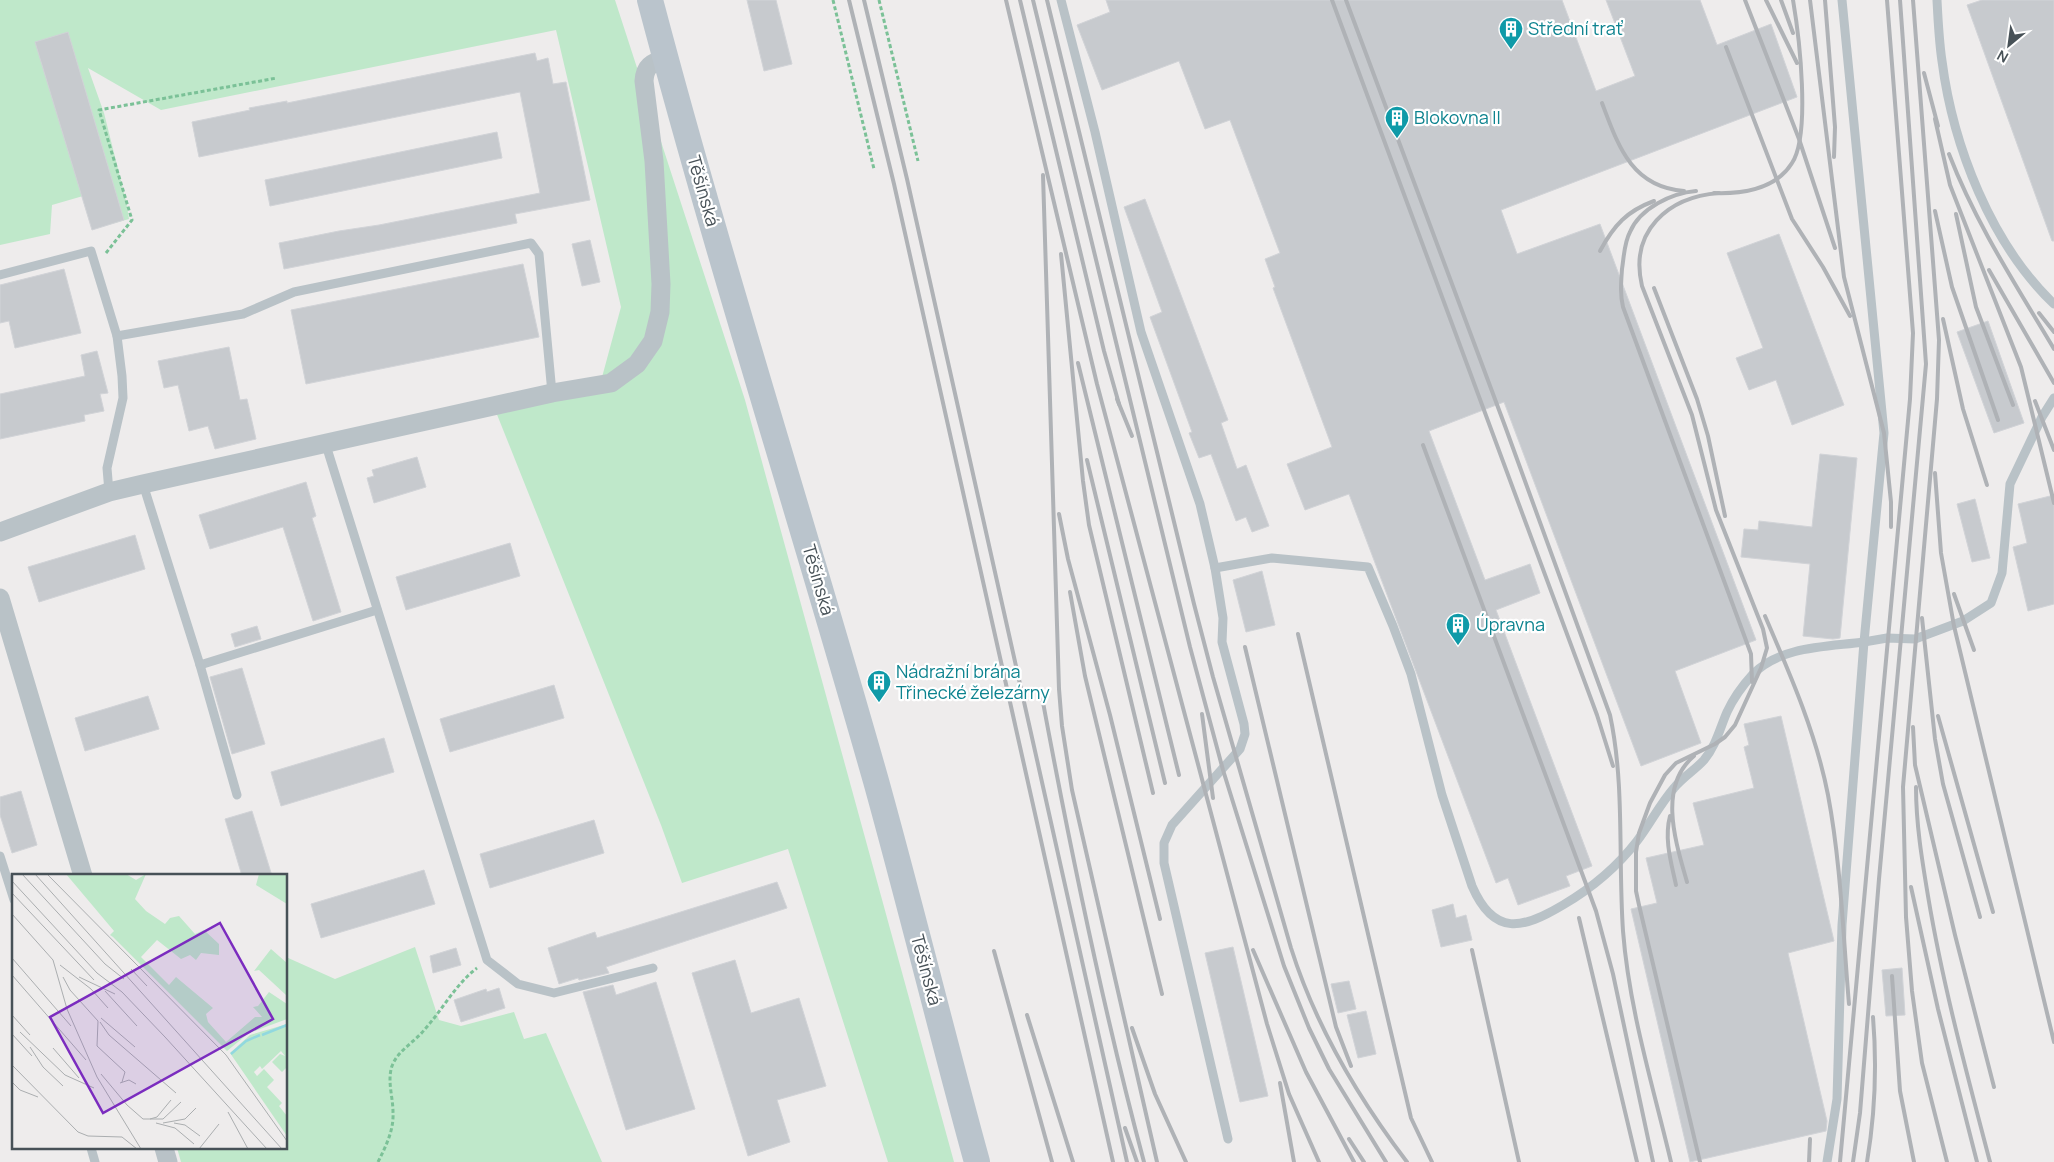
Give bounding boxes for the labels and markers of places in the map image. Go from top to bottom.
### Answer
building icon: Střední trať [1498,16,1524,50]
place label: Střední trať [1528,16,1624,40]
building icon: Blokovna II [1384,105,1410,139]
place label: Blokovna II [1414,105,1501,129]
building icon: Úpravna [1445,612,1471,646]
place label: Úpravna [1476,612,1545,636]
place label: Nádražní brána Třinecké železárny [896,659,1050,704]
building icon: Nádražní brána Třinecké železárny [866,669,892,703]

